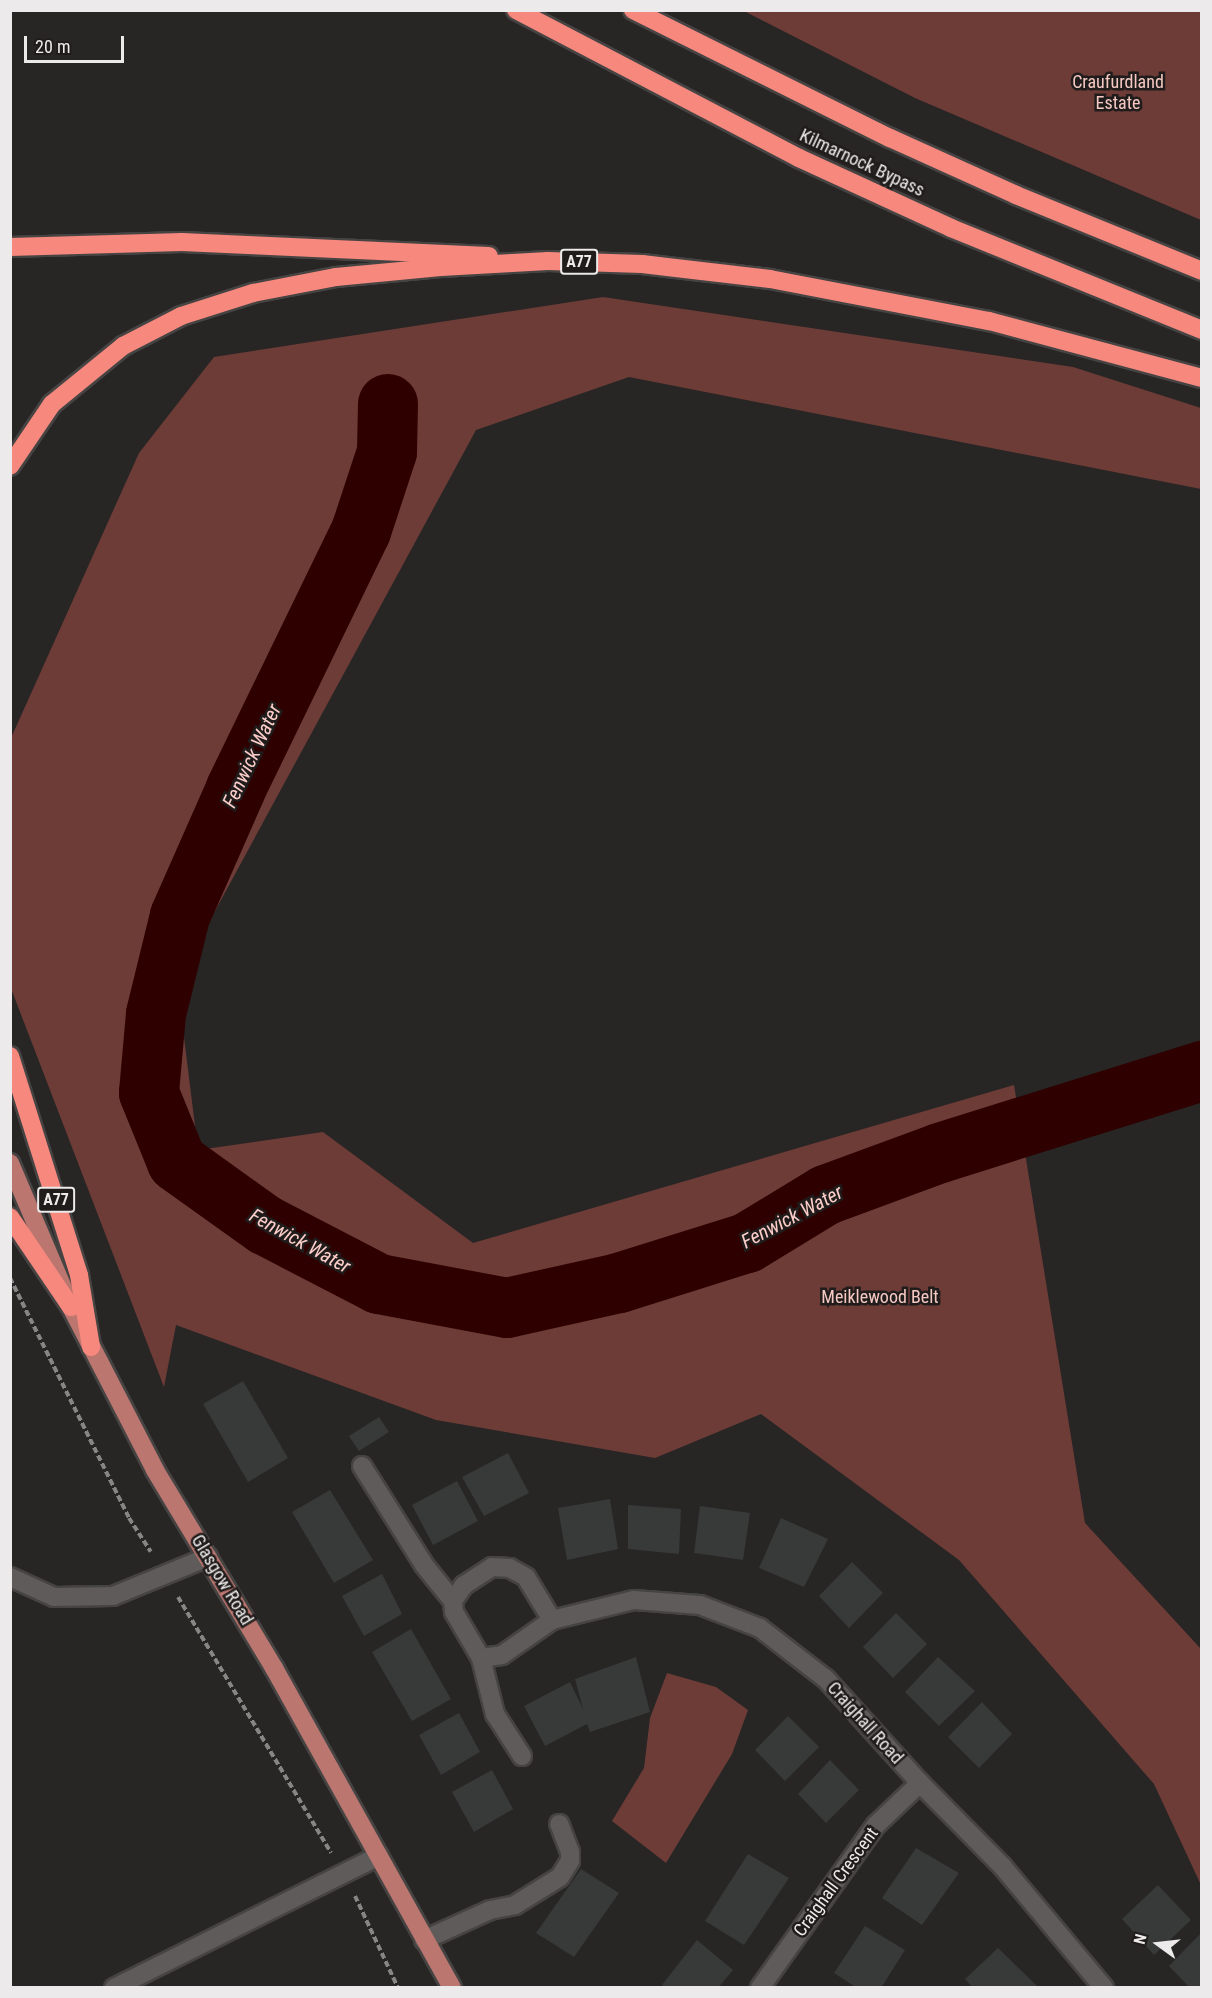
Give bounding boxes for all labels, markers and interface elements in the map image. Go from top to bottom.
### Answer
scale bar [27,24,128,62]
text: 20 m [35,36,70,57]
park label: Craufurdland Estate [1072,72,1164,115]
street label: Kilmarnock Bypass [796,125,928,201]
road number: A77 [560,249,598,275]
water label: Fenwick Water [218,700,286,812]
water label: Fenwick Water [737,1180,847,1254]
road number: A77 [36,1187,76,1213]
water label: Fenwick Water [245,1203,355,1279]
park label: Meiklewood Belt [821,1286,939,1308]
street label: Glasgow Road [187,1531,257,1629]
street label: Craighall Road [823,1678,907,1768]
street label: Craighall Crescent [789,1823,883,1941]
north arrow [1128,1914,1188,1974]
text: N [1130,1932,1151,1946]

